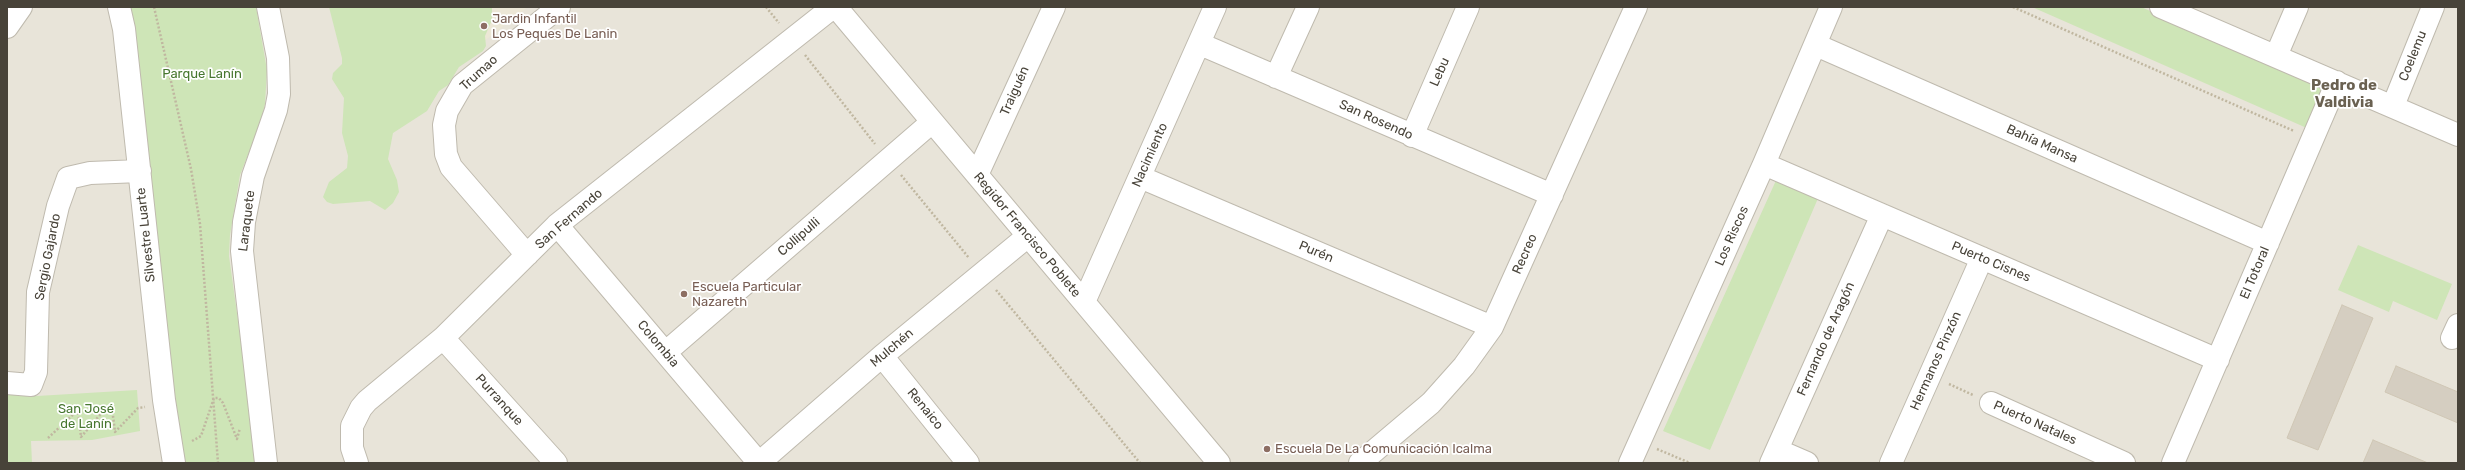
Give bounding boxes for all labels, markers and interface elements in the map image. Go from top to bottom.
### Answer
place label: Jardin Infantil Los Peques De Lanin [492,11,617,42]
marker: Jardin Infantil Los Peques De Lanin [479,21,489,31]
street label: Coelemu [2396,28,2430,84]
street label: Trumao [457,52,501,94]
street label: Lebu [1427,55,1453,89]
street label: Traiguén [997,64,1033,118]
park label: Parque Lanín [162,66,242,82]
district label: Pedro de Valdivia [2311,77,2377,112]
street label: San Rosendo [1337,97,1415,143]
street label: Nacimiento [1129,120,1171,190]
street label: Bahía Mansa [2004,121,2080,167]
street label: Regidor Francisco Poblete [970,169,1084,301]
street label: San Fernando [532,186,606,252]
street label: Silvestre Luarte [133,187,159,283]
street label: Laraquete [235,189,259,253]
street label: Los Riscos [1712,204,1752,268]
street label: Sergio Gajardo [32,212,64,302]
street label: Collipulli [775,215,823,259]
street label: Recreo [1509,231,1541,277]
street label: Purén [1296,238,1336,266]
street label: Puerto Cisnes [1949,238,2033,286]
street label: El Totoral [2237,244,2273,302]
place label: Escuela Particular Nazareth [692,279,801,310]
street label: Fernando de Aragón [1794,280,1858,398]
marker: Escuela Particular Nazareth [679,289,689,299]
street label: Hermanos Pinzón [1907,309,1965,413]
street label: Colombia [634,317,682,371]
street label: Mulchén [867,325,917,371]
street label: Purranque [472,371,526,429]
street label: Renaico [904,385,946,433]
street label: Puerto Natales [1991,398,2079,448]
park label: San José de Lanín [58,401,114,432]
place label: Escuela De La Comunicación Icalma [1275,441,1492,457]
marker: Escuela De La Comunicación Icalma [1262,444,1272,454]

